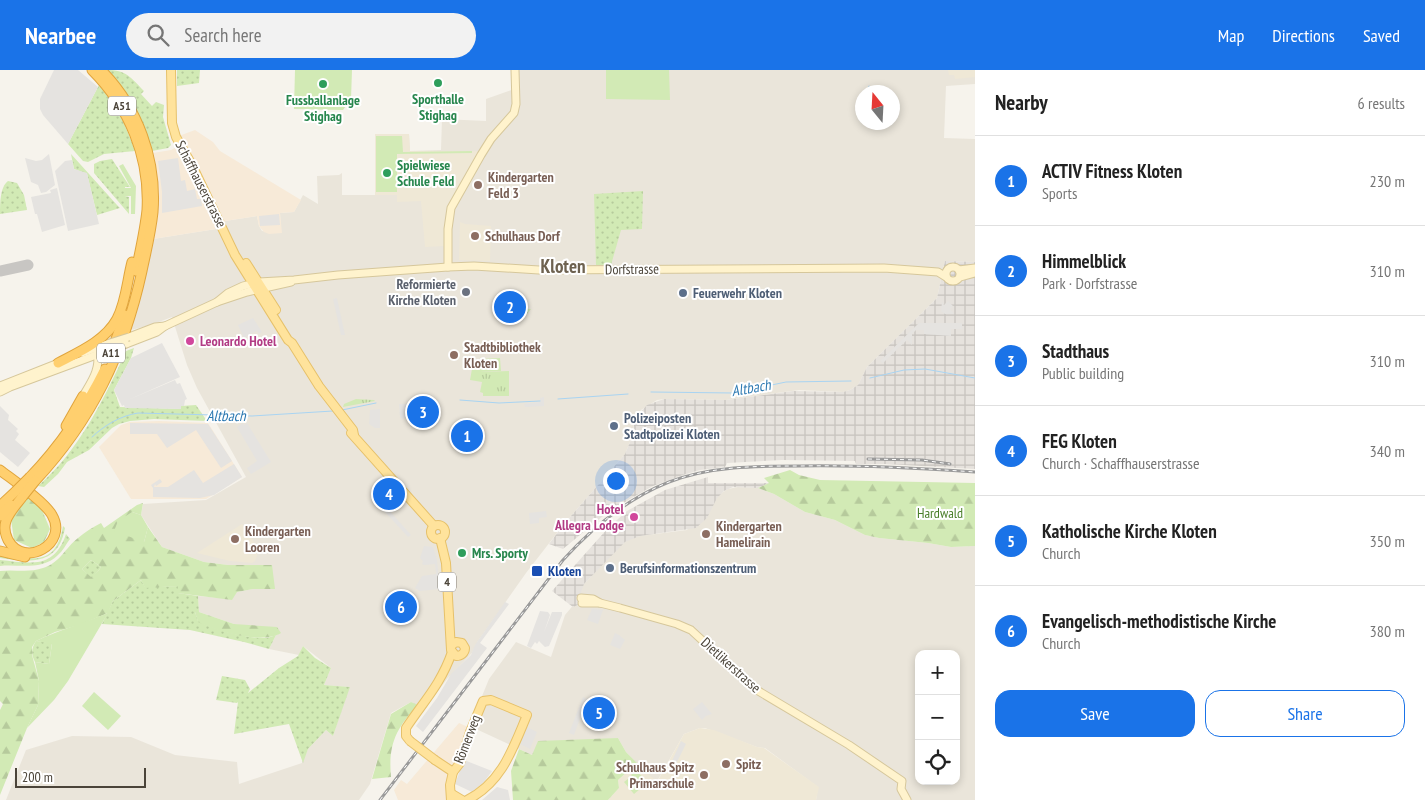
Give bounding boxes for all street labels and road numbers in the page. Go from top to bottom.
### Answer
road number: A51 [108,97,136,116]
street label: Schaffhauserstrasse [171,137,231,231]
street label: Dorfstrasse [605,260,659,278]
road number: A11 [97,344,125,362]
road number: 4 [438,572,456,592]
street label: Dietlikerstrasse [697,633,765,697]
street label: Römerweg [449,712,485,766]

